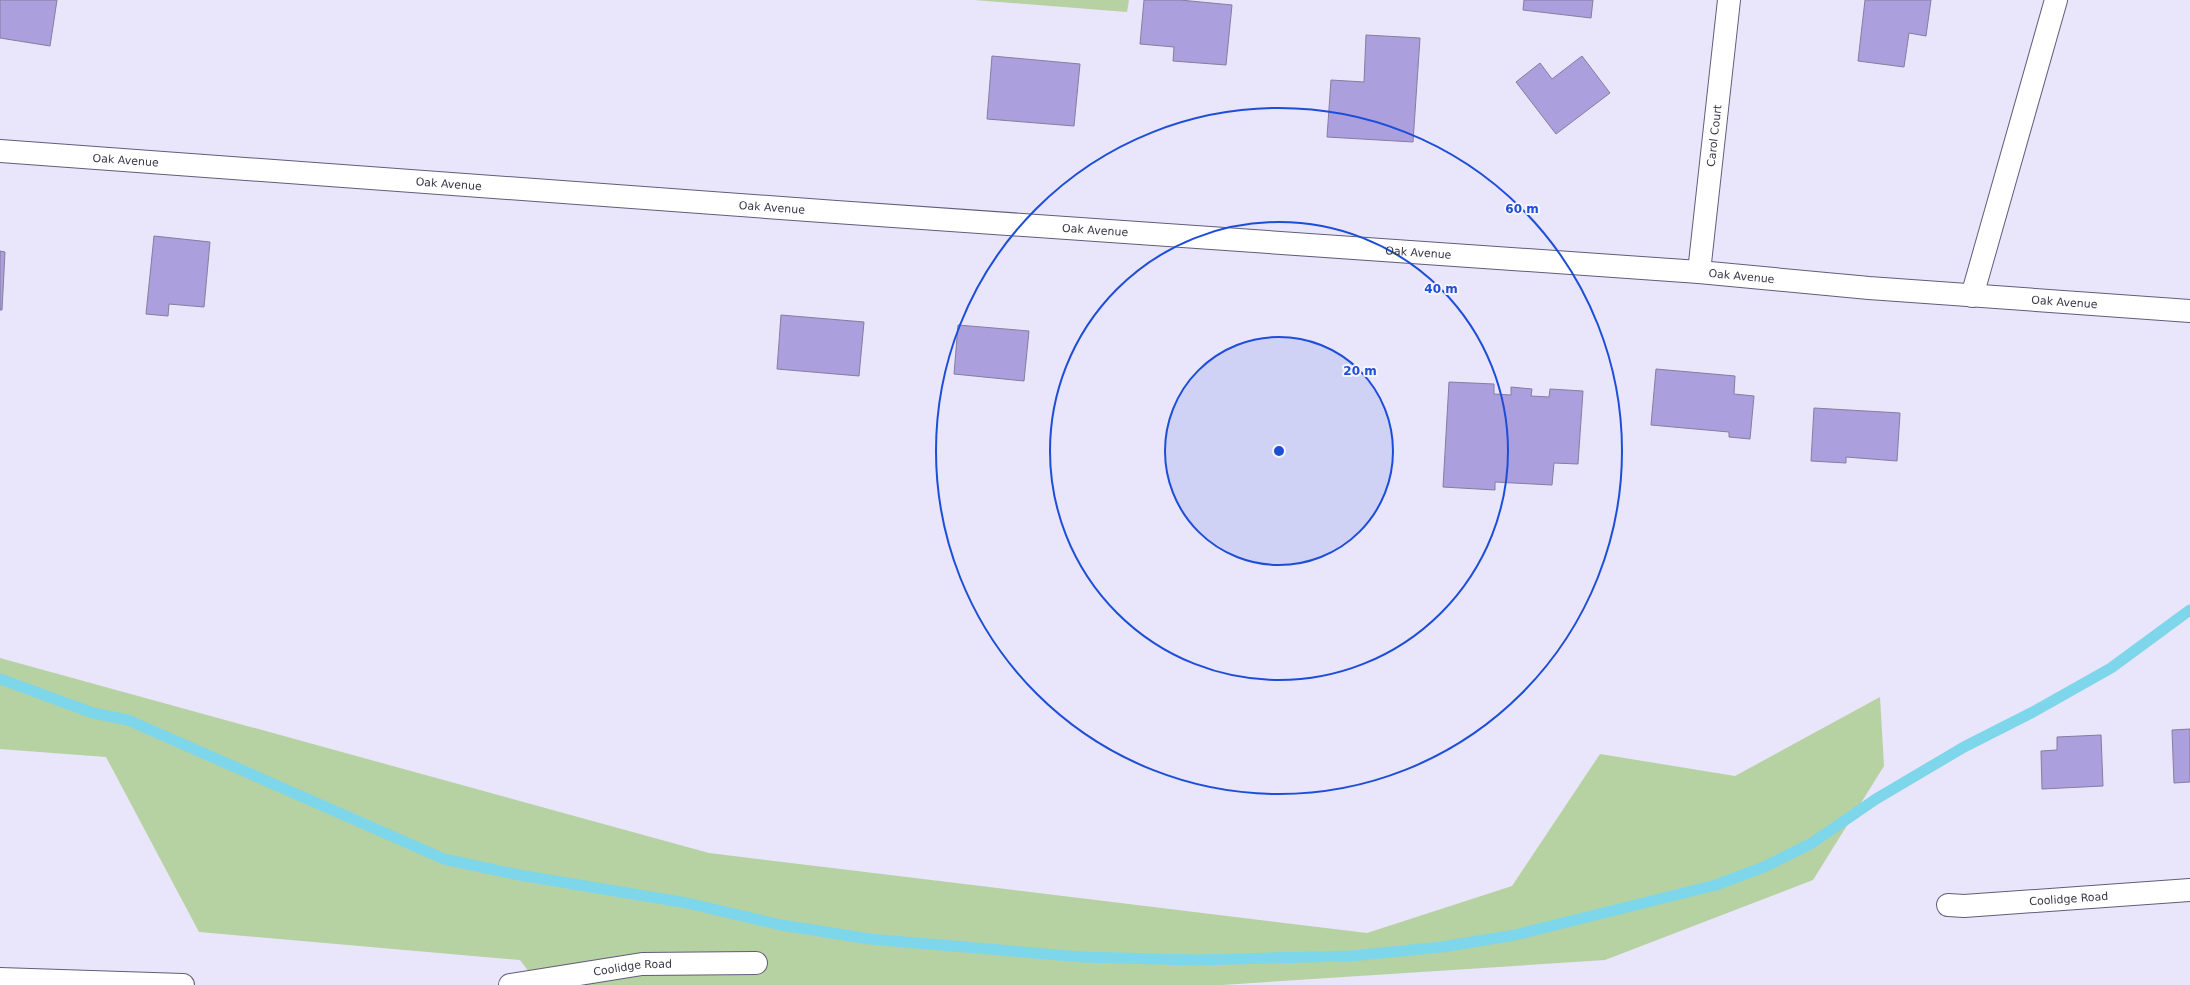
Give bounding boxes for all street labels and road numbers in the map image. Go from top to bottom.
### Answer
street label: Carol Court [1705,104,1724,168]
street label: Oak Avenue [92,152,159,170]
street label: Oak Avenue [415,175,482,193]
street label: Oak Avenue [738,199,806,217]
street label: Oak Avenue [1062,222,1129,239]
street label: Oak Avenue [1385,244,1452,262]
street label: Oak Avenue [1708,267,1775,286]
street label: Oak Avenue [2031,294,2098,311]
street label: Coolidge Road [2029,890,2109,908]
street label: Coolidge Road [592,958,672,979]

